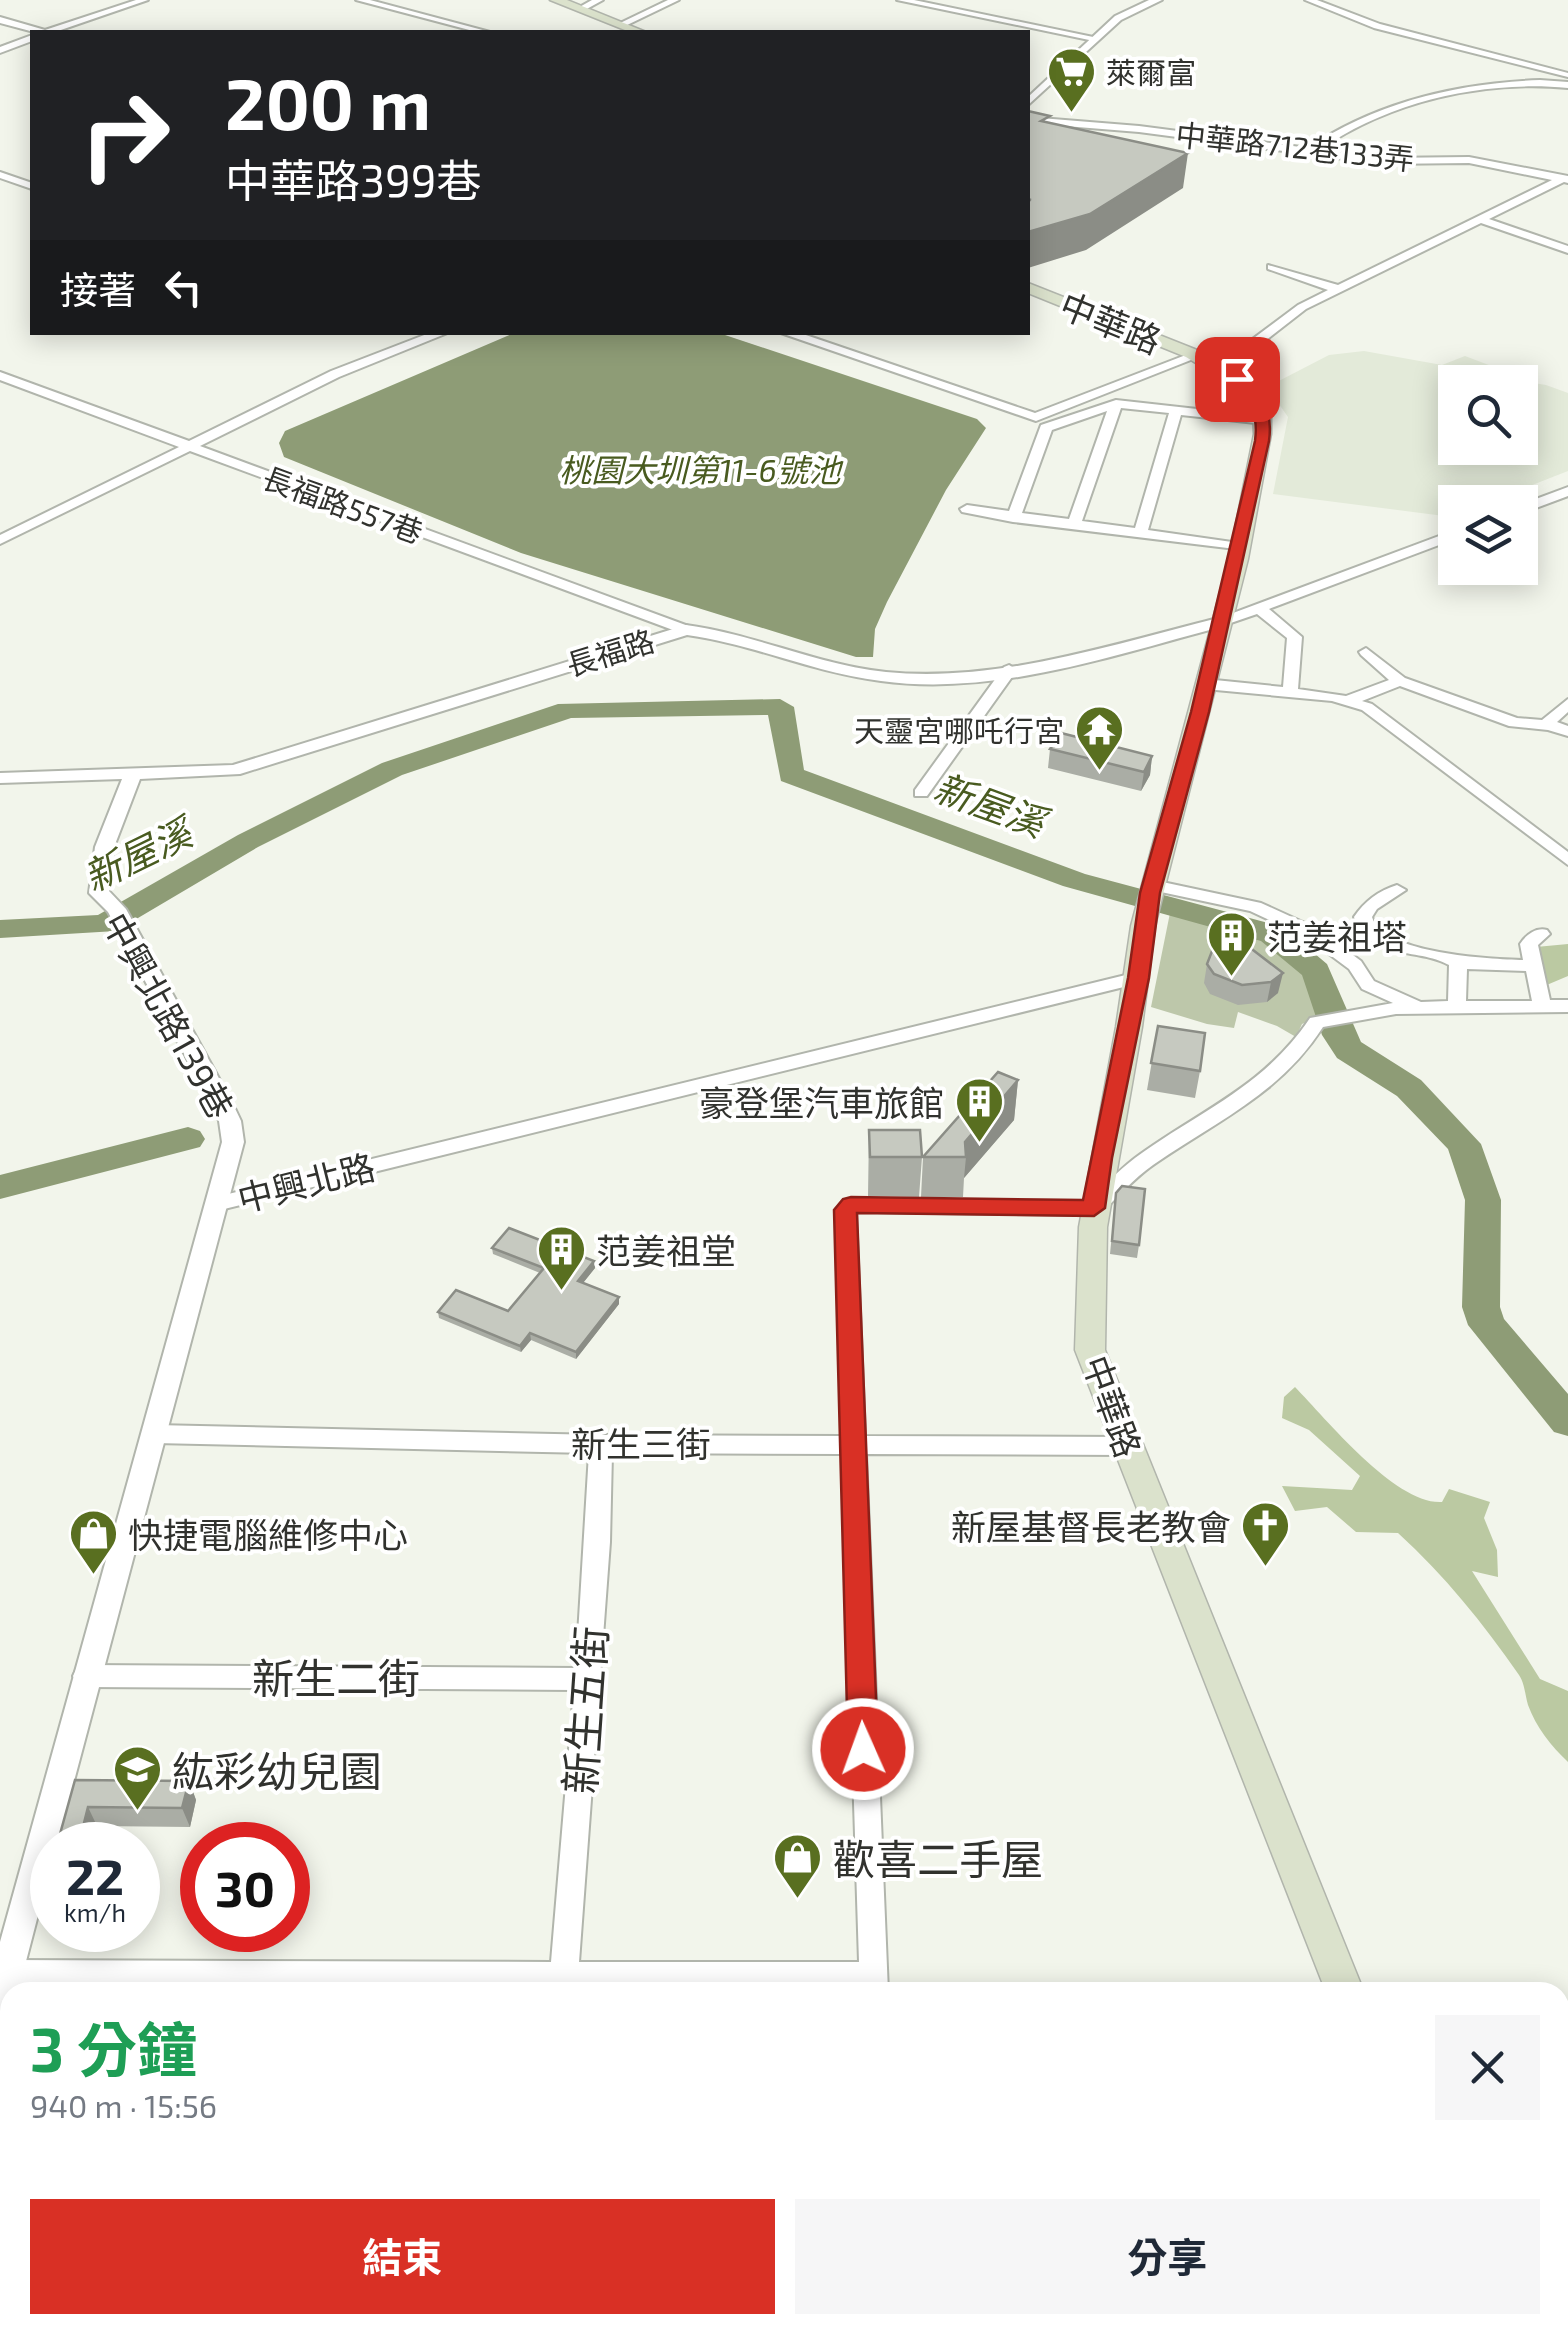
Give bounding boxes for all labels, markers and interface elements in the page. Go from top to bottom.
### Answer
supermarket icon: 萊爾富 [1045,46,1097,114]
place label: 萊爾富 [1106,54,1196,90]
text: 200 m [225,60,431,144]
icon: right [60,70,190,200]
street label: 中華路712巷133弄 [1174,116,1416,176]
text: 中華路399巷 [225,152,482,206]
icon: left [156,260,211,315]
text: 接著 [60,266,136,312]
street label: 中華路 [1054,283,1168,361]
pin [1195,337,1280,422]
icon: arrive [1210,352,1265,407]
map controls [1438,365,1538,585]
button: search [1438,365,1538,465]
water label: 桃園大圳第11-6號池 [559,450,844,488]
street label: 長福路557巷 [258,458,428,550]
button: layers [1438,485,1538,585]
street label: 長福路 [562,622,658,682]
temple icon: 天靈宮哪吒行宮 [1073,704,1125,772]
place label: 天靈宮哪吒行宮 [854,712,1064,748]
water label: 新屋溪 [929,763,1056,847]
water label: 新屋溪 [76,806,203,900]
street label: 中興北路139巷 [95,905,243,1125]
building icon: 范姜祖塔 [1206,910,1258,978]
place label: 范姜祖塔 [1267,915,1407,957]
building icon: 豪登堡汽車旅館 [953,1076,1005,1144]
place label: 豪登堡汽車旅館 [699,1081,944,1123]
street label: 中興北路 [233,1145,379,1219]
building icon: 范姜祖堂 [535,1224,587,1292]
place label: 范姜祖堂 [596,1229,736,1271]
street label: 中華路 [1075,1349,1151,1463]
street label: 新生三街 [571,1422,711,1464]
church icon: 新屋基督長老教會 [1240,1500,1292,1568]
place label: 新屋基督長老教會 [951,1505,1231,1547]
shop icon: 快捷電腦維修中心 [67,1508,119,1576]
place label: 快捷電腦維修中心 [128,1513,408,1555]
street label: 新生五街 [553,1624,615,1796]
street label: 新生二街 [252,1652,420,1702]
position arrow [811,1697,915,1801]
school or university icon: 紘彩幼兒園 [111,1744,163,1812]
place label: 紘彩幼兒園 [172,1745,382,1795]
speed limit sign: 30 [180,1822,310,1952]
shop icon: 歡喜二手屋 [772,1832,824,1900]
place label: 歡喜二手屋 [833,1833,1043,1883]
text: 22 [66,1845,124,1905]
text: km/h [64,1897,126,1927]
text: 3 分鐘 [30,2012,197,2084]
button: close [1435,2015,1540,2120]
text: 940 m · 15:56 [30,2086,217,2124]
button: 結束 [30,2199,775,2314]
button: 分享 [795,2199,1540,2314]

